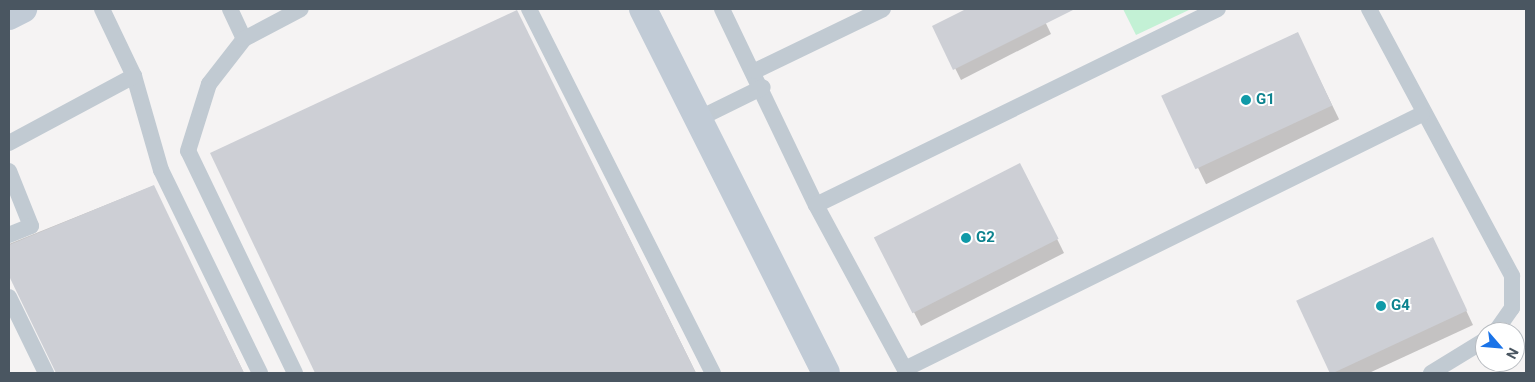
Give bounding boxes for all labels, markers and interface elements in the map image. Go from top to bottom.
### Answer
place label: G1 [1256,91,1275,109]
marker: G1 [1240,94,1252,106]
place label: G2 [976,229,995,247]
marker: G2 [960,232,972,244]
place label: G4 [1391,297,1410,315]
marker: G4 [1375,300,1387,312]
north arrow [1475,322,1525,372]
text: N [1503,345,1522,361]

